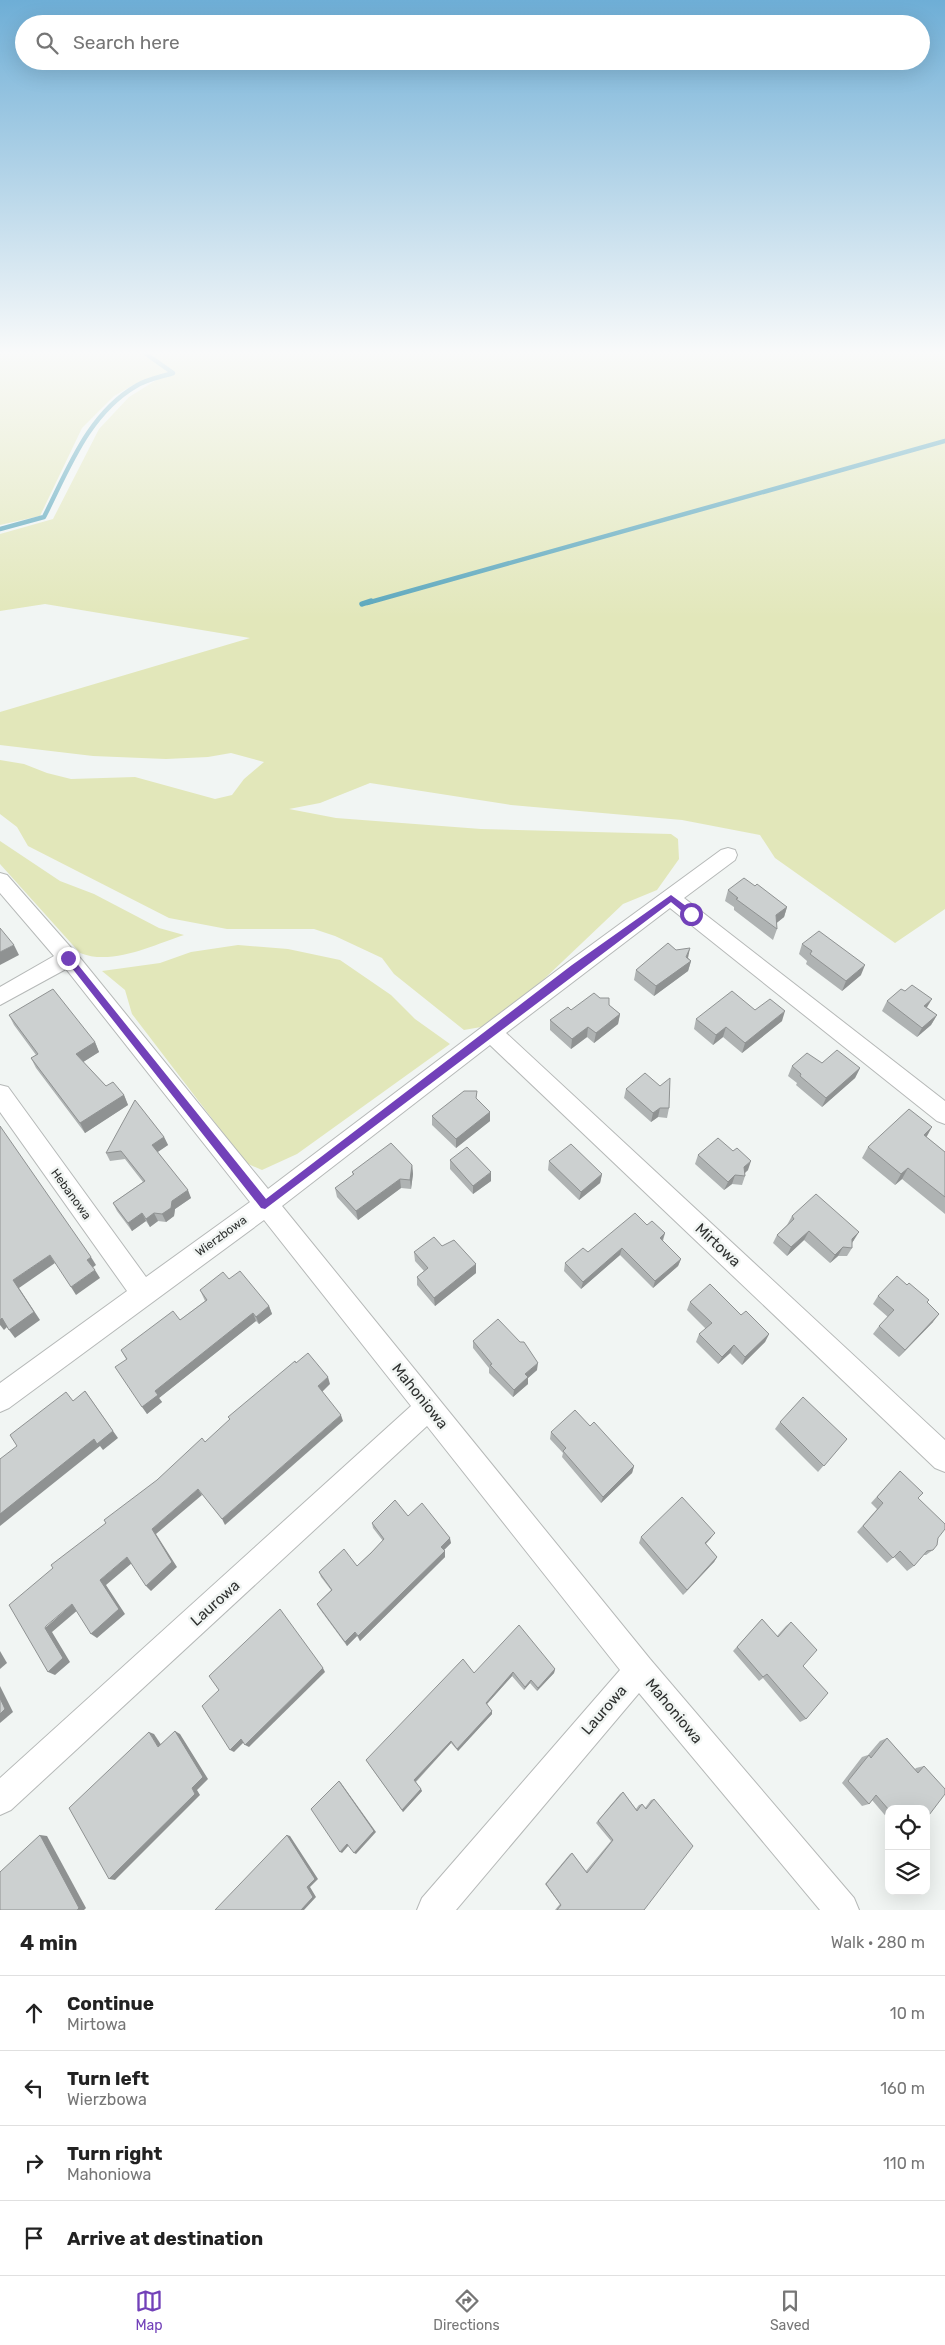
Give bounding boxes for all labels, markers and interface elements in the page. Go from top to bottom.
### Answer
search box [15,15,930,70]
icon: search [33,29,61,57]
text: Search here [73,31,180,54]
route start [680,903,703,926]
route end [57,947,80,970]
street label: Hebanowa [48,1166,94,1222]
street label: Wierzbowa [193,1213,249,1259]
street label: Mirtowa [692,1219,744,1271]
street label: Mahoniowa [388,1360,452,1432]
street label: Laurowa [187,1576,243,1630]
street label: Mahoniowa [642,1675,706,1747]
street label: Laurowa [578,1682,630,1738]
map controls [885,1805,930,1895]
button: locate [885,1805,930,1850]
button: layers [885,1850,930,1895]
text: 4 min [20,1930,78,1955]
text: Walk · 280 m [831,1933,925,1952]
text: Continue [67,1992,154,2015]
icon: ahead [20,1999,48,2027]
text: 10 m [890,2004,925,2023]
text: Mirtowa [67,2015,126,2034]
text: Turn left [67,2067,149,2090]
icon: left [20,2074,48,2102]
text: 160 m [880,2079,925,2098]
text: Wierzbowa [67,2090,147,2109]
text: Turn right [67,2142,162,2165]
icon: right [20,2149,48,2177]
text: 110 m [883,2154,925,2173]
text: Mahoniowa [67,2165,151,2184]
icon: arrive [20,2224,48,2252]
text: Arrive at destination [67,2227,263,2250]
tab: Map [135,2287,163,2334]
tab: Directions [433,2287,500,2334]
tab: Saved [770,2287,810,2334]

